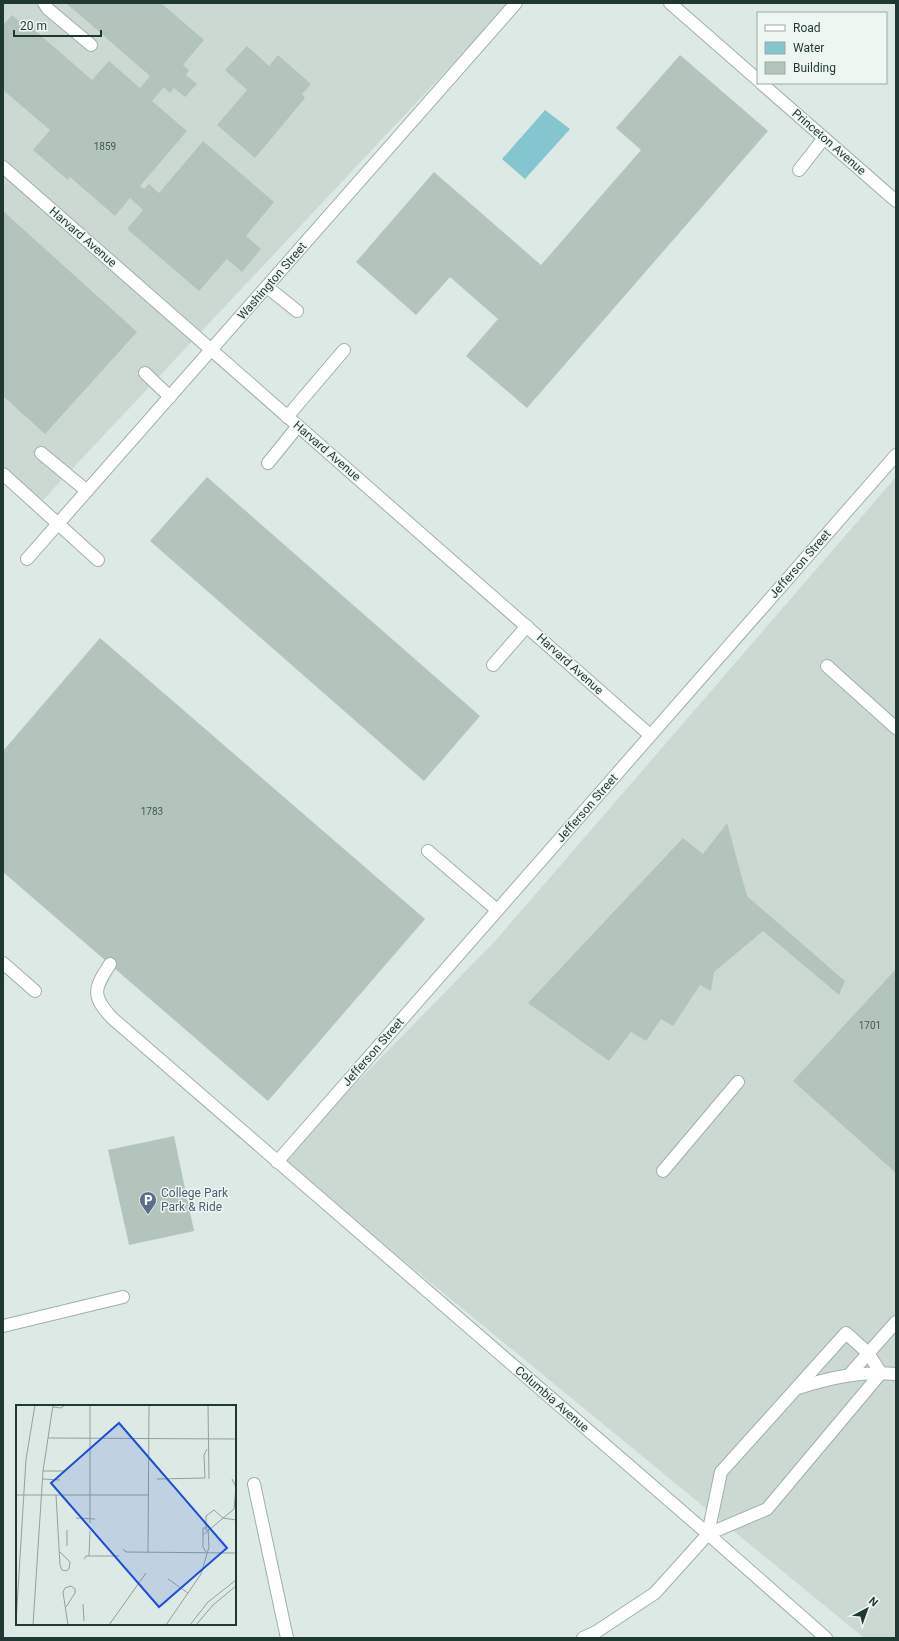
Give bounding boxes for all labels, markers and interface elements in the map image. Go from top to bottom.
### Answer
scale bar [14,12,101,38]
legend [757,12,887,84]
text: 20 m [20,19,47,33]
text: Road [793,21,821,35]
text: Water [793,41,824,55]
text: Building [793,61,836,75]
street label: Princeton Avenue [789,106,869,178]
house number: 1859 [94,141,116,152]
street label: Harvard Avenue [47,204,119,270]
street label: Washington Street [235,239,309,323]
street label: Harvard Avenue [291,418,363,484]
street label: Jefferson Street [767,527,834,601]
street label: Harvard Avenue [534,631,606,697]
street label: Jefferson Street [554,771,621,845]
house number: 1783 [141,806,163,817]
street label: Jefferson Street [340,1015,407,1089]
house number: 1701 [859,1020,881,1031]
place label: College Park Park & Ride [161,1186,229,1214]
parking icon: College Park Park & Ride [138,1190,158,1215]
street label: Columbia Avenue [512,1363,592,1435]
inset map [16,1405,236,1625]
north arrow [847,1589,887,1629]
text: N [866,1594,881,1609]

